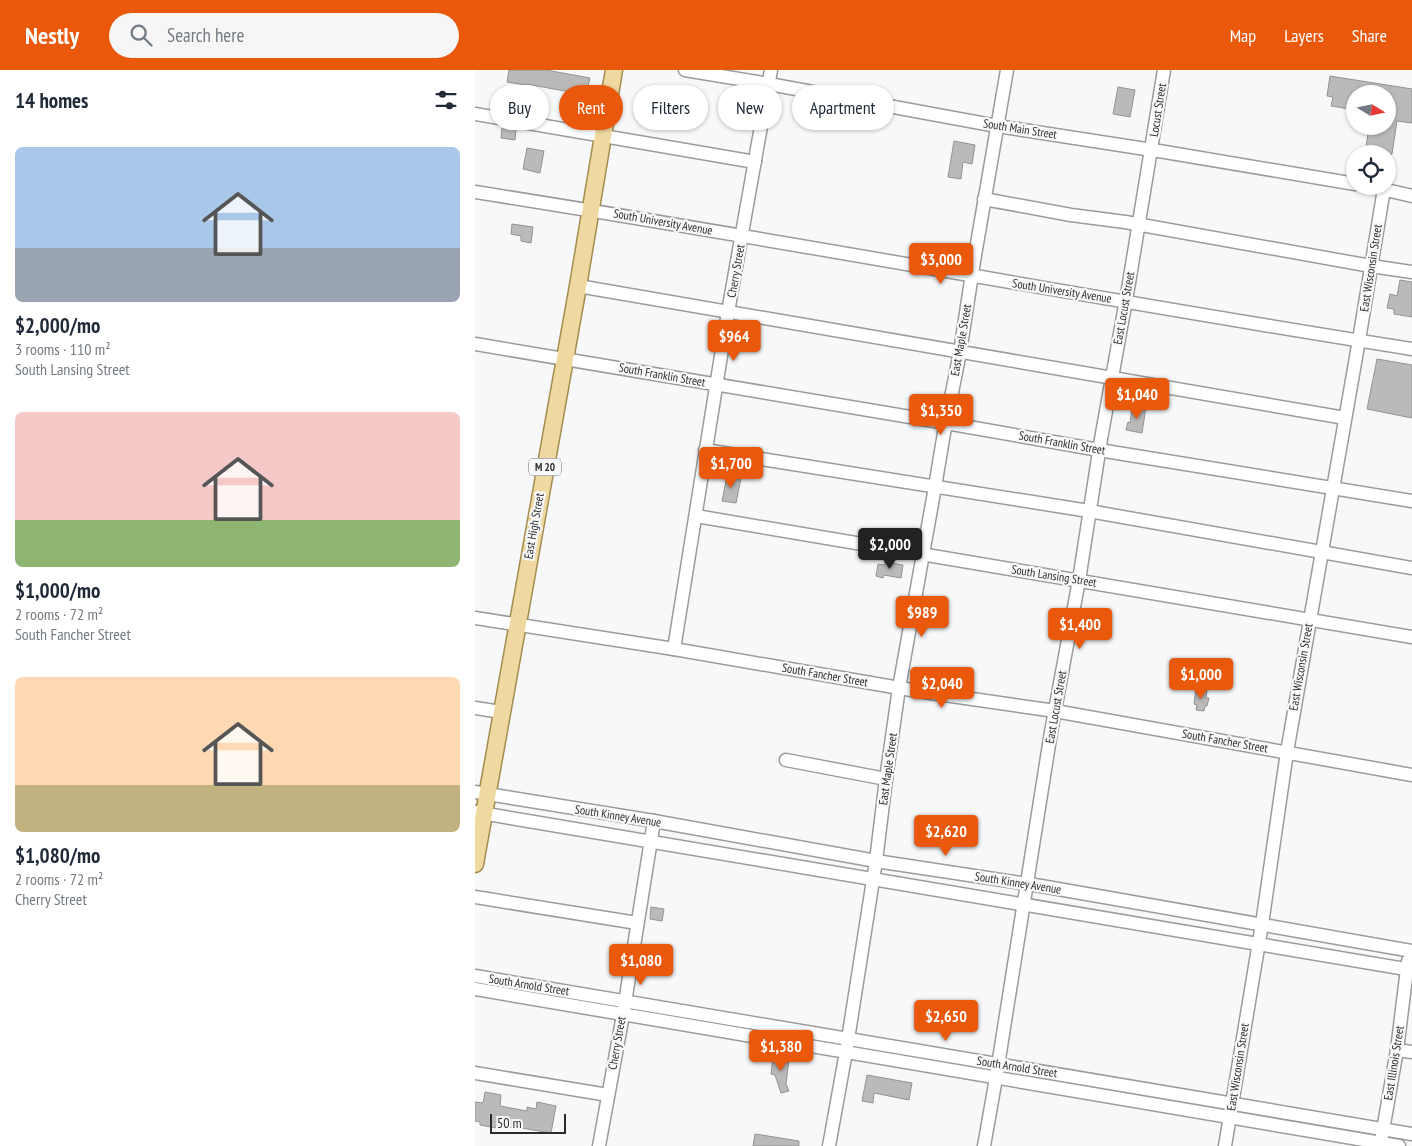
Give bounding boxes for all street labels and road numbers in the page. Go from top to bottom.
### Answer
street label: Locust Street [1146,81,1169,138]
street label: South Main Street [982,115,1059,142]
street label: South University Avenue [612,205,714,238]
street label: East Wisconsin Street [1356,222,1385,313]
street label: Cherry Street [723,242,748,299]
street label: East Locust Street [1110,270,1137,346]
street label: South University Avenue [1011,275,1113,306]
street label: East Maple Street [947,302,974,377]
street label: South Franklin Street [618,360,707,390]
street label: South Franklin Street [1018,428,1107,458]
road number: M 20 [529,458,561,476]
street label: East High Street [520,491,547,560]
street label: South Lansing Street [1010,561,1098,590]
street label: East Wisconsin Street [1285,621,1316,712]
street label: South Fancher Street [781,660,870,690]
street label: East Locust Street [1042,669,1069,745]
street label: South Fancher Street [1181,726,1270,756]
street label: East Maple Street [875,731,900,806]
street label: South Kinney Avenue [574,801,662,830]
street label: South Kinney Avenue [974,868,1062,897]
street label: South Arnold Street [488,971,571,998]
street label: Cherry Street [604,1014,629,1071]
street label: East Wisconsin Street [1223,1021,1252,1112]
street label: East Illinois Street [1380,1024,1407,1101]
street label: South Arnold Street [976,1053,1059,1080]

